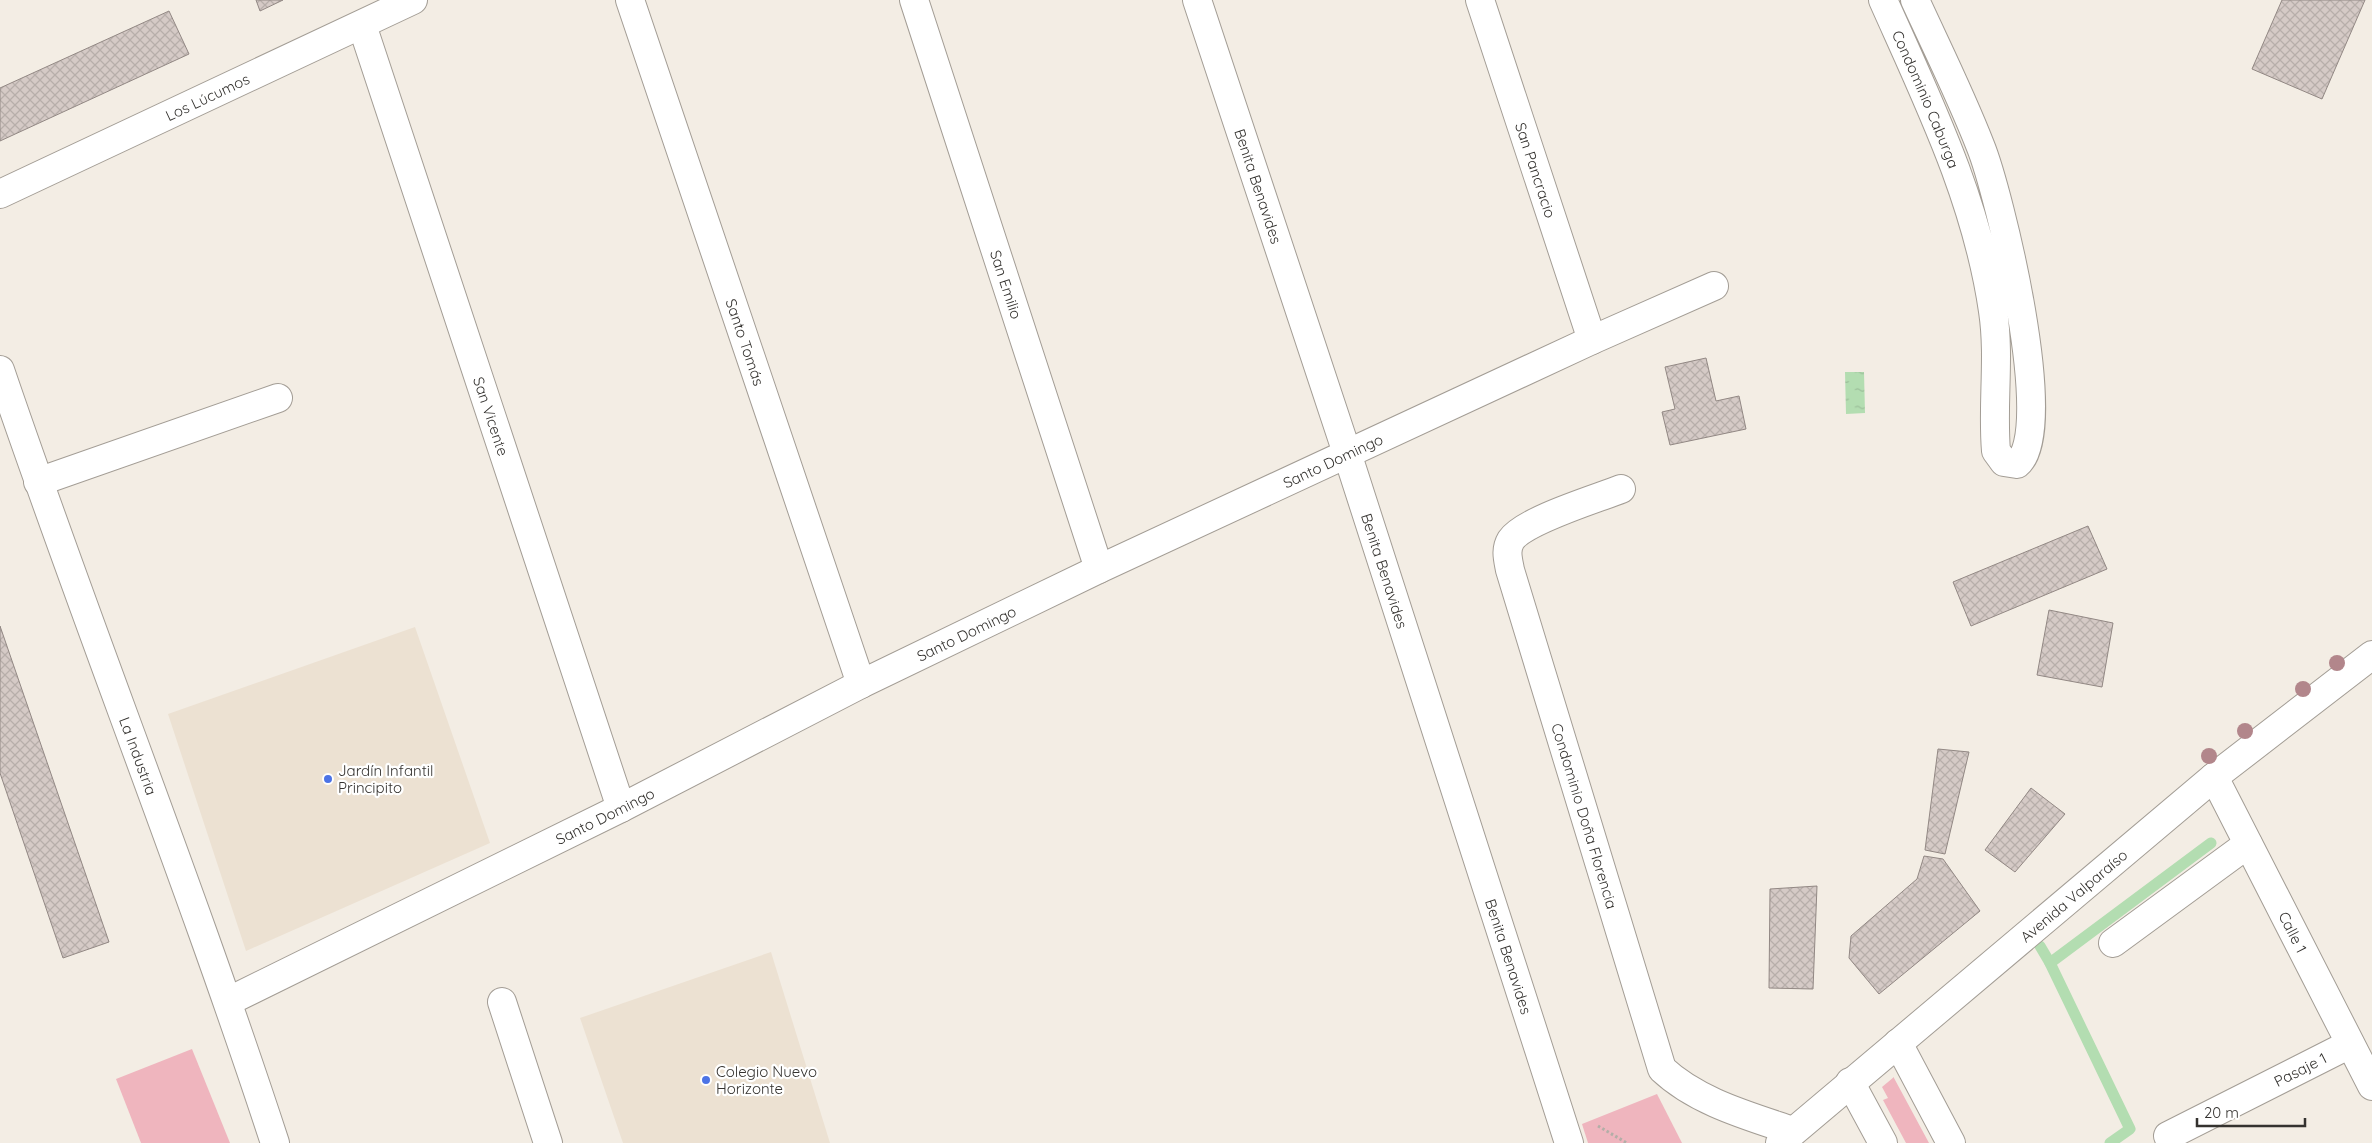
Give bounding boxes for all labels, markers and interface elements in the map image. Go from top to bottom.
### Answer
street label: Condominio Caburga [1888,27,1964,171]
street label: Los Lúcumos [162,69,252,125]
street label: San Pancracio [1511,120,1561,220]
street label: Benita Benavides [1231,126,1286,246]
street label: San Emilio [986,247,1027,321]
street label: Santo Tomás [722,296,769,388]
street label: San Vicente [469,374,513,458]
street label: Santo Domingo [1280,429,1386,492]
street label: Benita Benavides [1357,511,1412,631]
street label: Santo Domingo [913,601,1019,665]
street label: La Industria [116,714,162,798]
street label: Condominio Doña Florencia [1548,721,1622,911]
place label: Jardín Infantil Principito [338,761,434,797]
marker: Jardín Infantil Principito [322,773,334,785]
street label: Santo Domingo [552,783,657,848]
street label: Avenida Valparaíso [2016,845,2131,946]
street label: Benita Benavides [1482,896,1536,1016]
street label: Calle 1 [2275,908,2312,956]
street label: Pasaje 1 [2271,1048,2330,1090]
place label: Colegio Nuevo Horizonte [716,1062,817,1098]
marker: Colegio Nuevo Horizonte [700,1074,712,1086]
scale bar [2197,1096,2304,1128]
text: 20 m [2204,1103,2239,1122]

